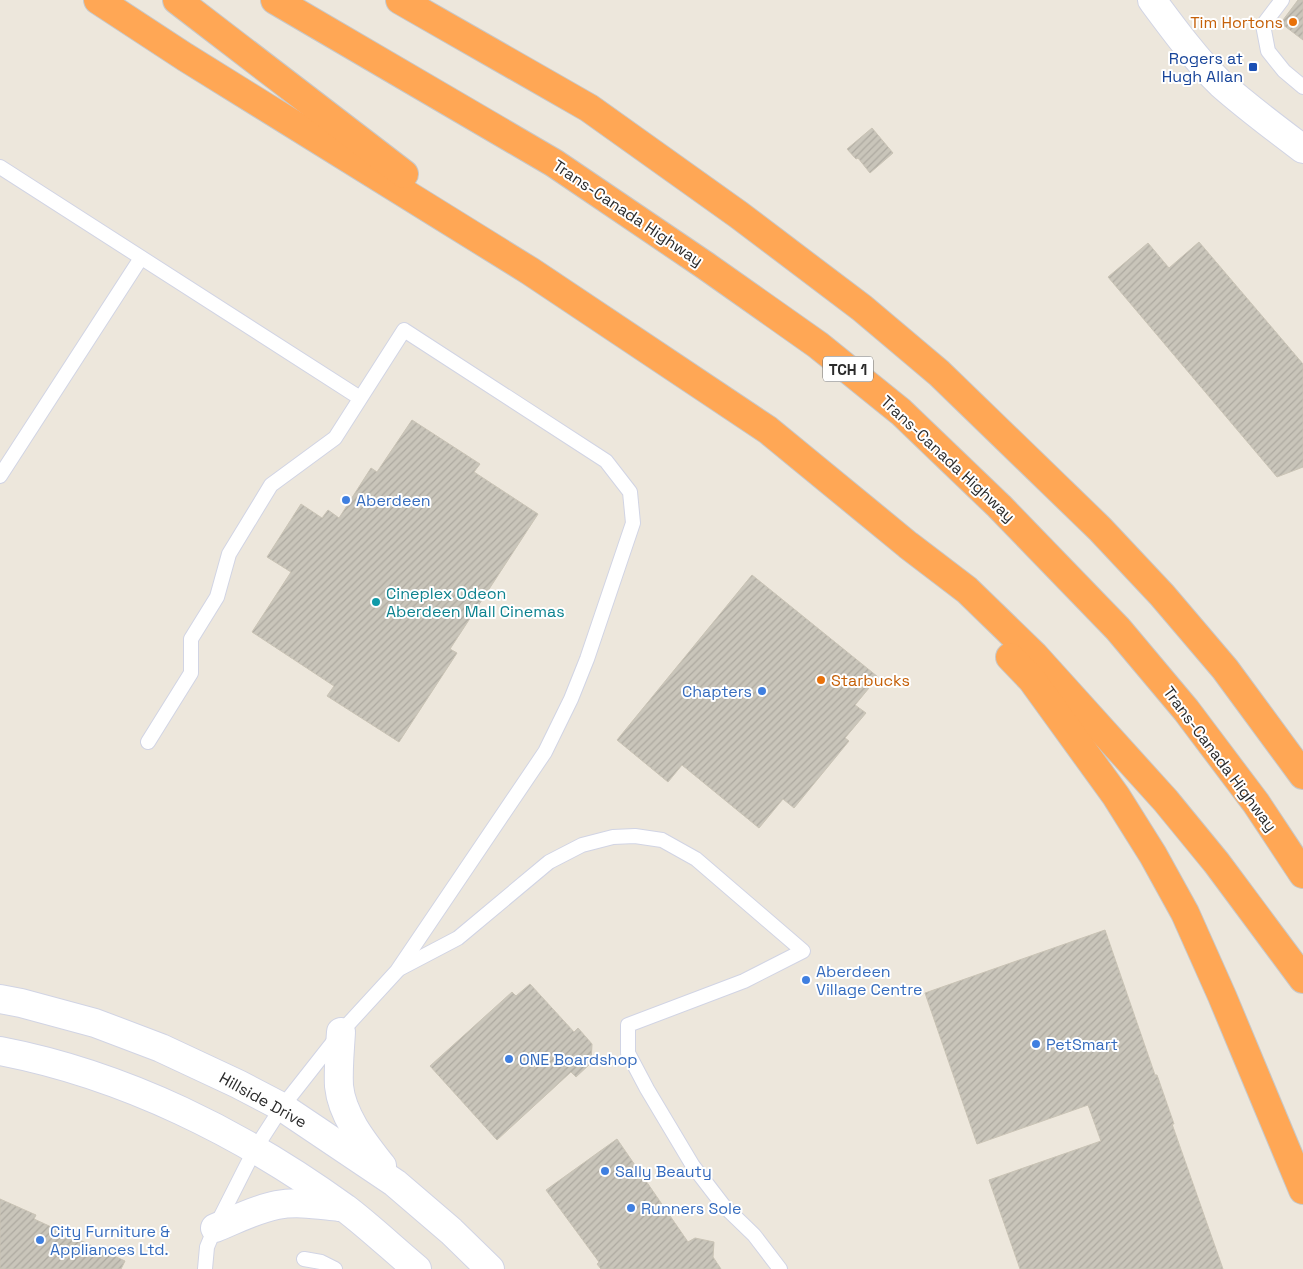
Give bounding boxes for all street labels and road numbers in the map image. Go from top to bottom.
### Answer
street label: Trans-Canada Highway [549,155,707,271]
road number: TCH 1 [823,356,873,382]
street label: Trans-Canada Highway [876,391,1020,527]
street label: Trans-Canada Highway [1159,682,1281,836]
street label: Hillside Drive [216,1067,310,1133]

